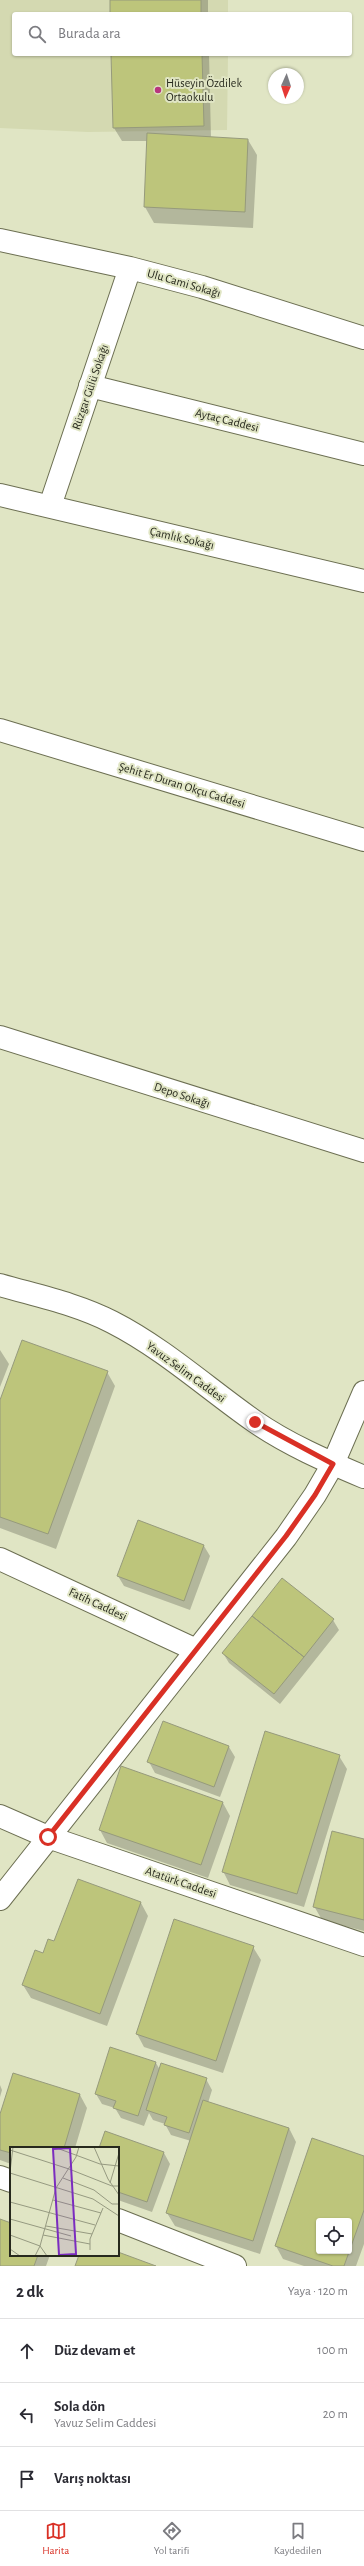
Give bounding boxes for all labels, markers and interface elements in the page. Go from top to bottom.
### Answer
search box [12,12,352,56]
icon: search [26,23,48,45]
text: Burada ara [58,26,121,41]
north arrow [268,68,304,104]
place label: Hüseyin Özdilek Ortaokulu [166,76,242,103]
marker: Hüseyin Özdilek Ortaokulu [153,85,163,95]
street label: Ulu Cami Sokağı [146,267,222,299]
street label: Rüzgar Gülü Sokağı [70,343,110,431]
street label: Aytaç Caddesi [194,406,260,435]
street label: Çamlık Sokağı [149,525,215,551]
street label: Şehit Er Duran Okçu Caddesi [117,760,247,810]
street label: Depo Sokağı [153,1080,211,1110]
street label: Yavuz Selim Caddesi [144,1339,228,1405]
route end [246,1413,264,1431]
street label: Fatih Caddesi [67,1585,129,1623]
route start [39,1828,57,1846]
street label: Atatürk Caddesi [144,1864,218,1900]
inset map [10,2147,119,2256]
map controls [316,2218,352,2254]
button: locate [316,2218,352,2254]
text: 2 dk [16,2283,44,2300]
text: Yaya · 120 m [288,2285,348,2298]
icon: ahead [16,2340,38,2362]
text: Düz devam et [54,2343,135,2358]
text: 100 m [317,2344,348,2357]
text: Sola dön [54,2399,105,2414]
icon: left [16,2404,38,2426]
text: 20 m [323,2408,348,2421]
text: Yavuz Selim Caddesi [54,2417,156,2430]
icon: arrive [16,2468,38,2490]
text: Varış noktası [54,2471,131,2486]
tab: Harita [42,2520,69,2557]
tab: Yol tarifi [154,2520,189,2557]
tab: Kaydedilen [274,2520,322,2557]

